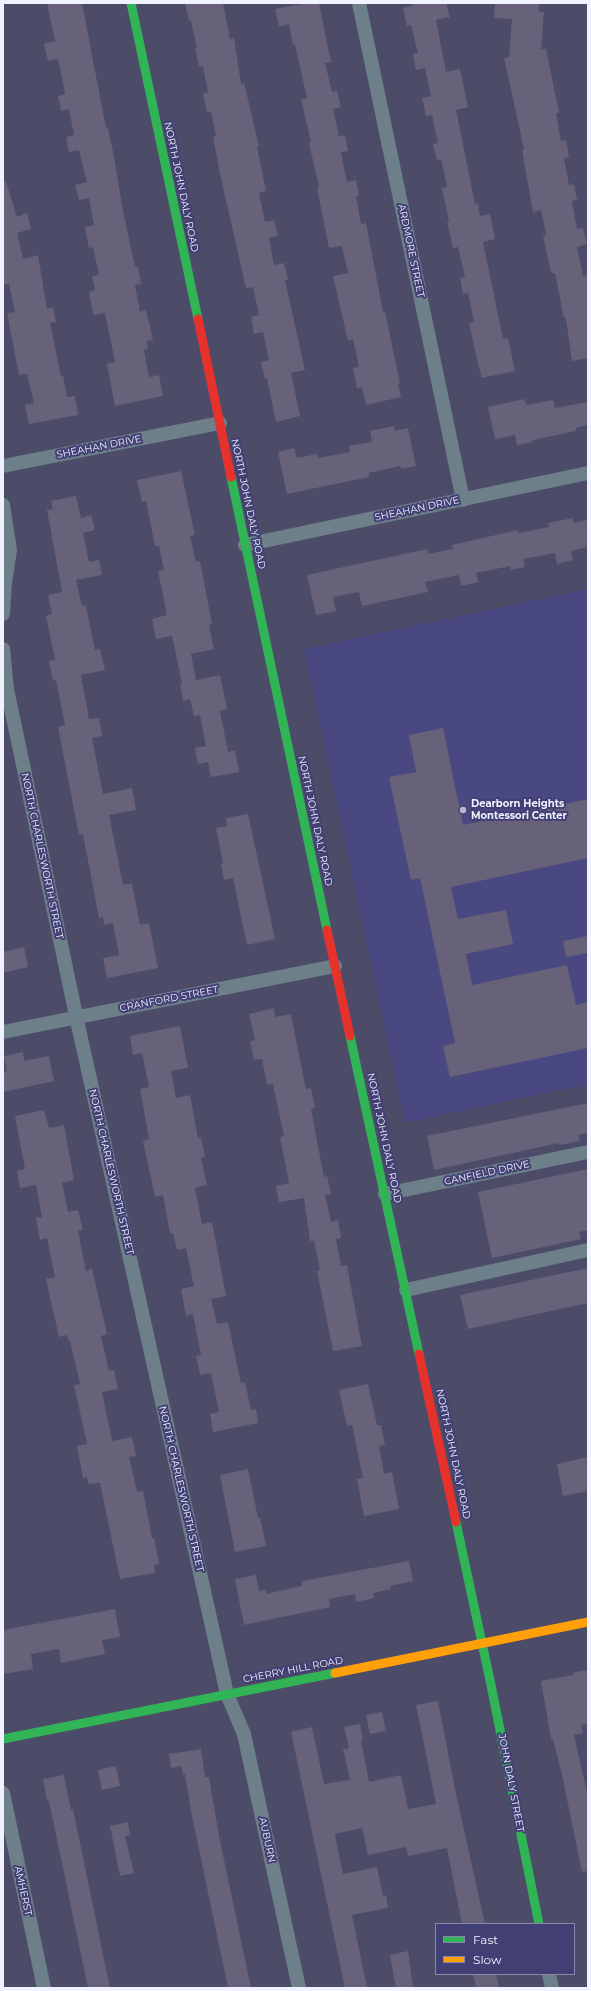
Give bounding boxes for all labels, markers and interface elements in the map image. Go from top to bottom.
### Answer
street label: NORTH JOHN DALY ROAD [161,121,201,253]
street label: ARDMORE STREET [395,203,427,299]
street label: SHEAHAN DRIVE [56,433,142,461]
street label: NORTH JOHN DALY ROAD [228,438,268,570]
street label: SHEAHAN DRIVE [374,494,460,524]
street label: NORTH JOHN DALY ROAD [295,755,335,887]
street label: NORTH CHARLESWORTH STREET [19,772,65,940]
place label: Dearborn Heights Montessori Center [471,798,567,822]
marker: Dearborn Heights Montessori Center [458,805,468,815]
street label: CRANFORD STREET [119,984,219,1014]
street label: NORTH JOHN DALY ROAD [364,1072,404,1204]
street label: NORTH CHARLESWORTH STREET [86,1088,136,1256]
street label: CANFIELD DRIVE [443,1158,531,1188]
street label: NORTH JOHN DALY ROAD [433,1388,473,1520]
street label: NORTH CHARLESWORTH STREET [156,1405,206,1573]
street label: CHERRY HILL ROAD [242,1654,344,1686]
street label: JOHN DALY STREET [496,1733,526,1833]
street label: AUBURN [256,1816,278,1864]
street label: AMHERST [12,1865,34,1917]
legend [435,1923,575,1975]
text: Fast [473,1932,498,1947]
text: Slow [473,1952,502,1967]

